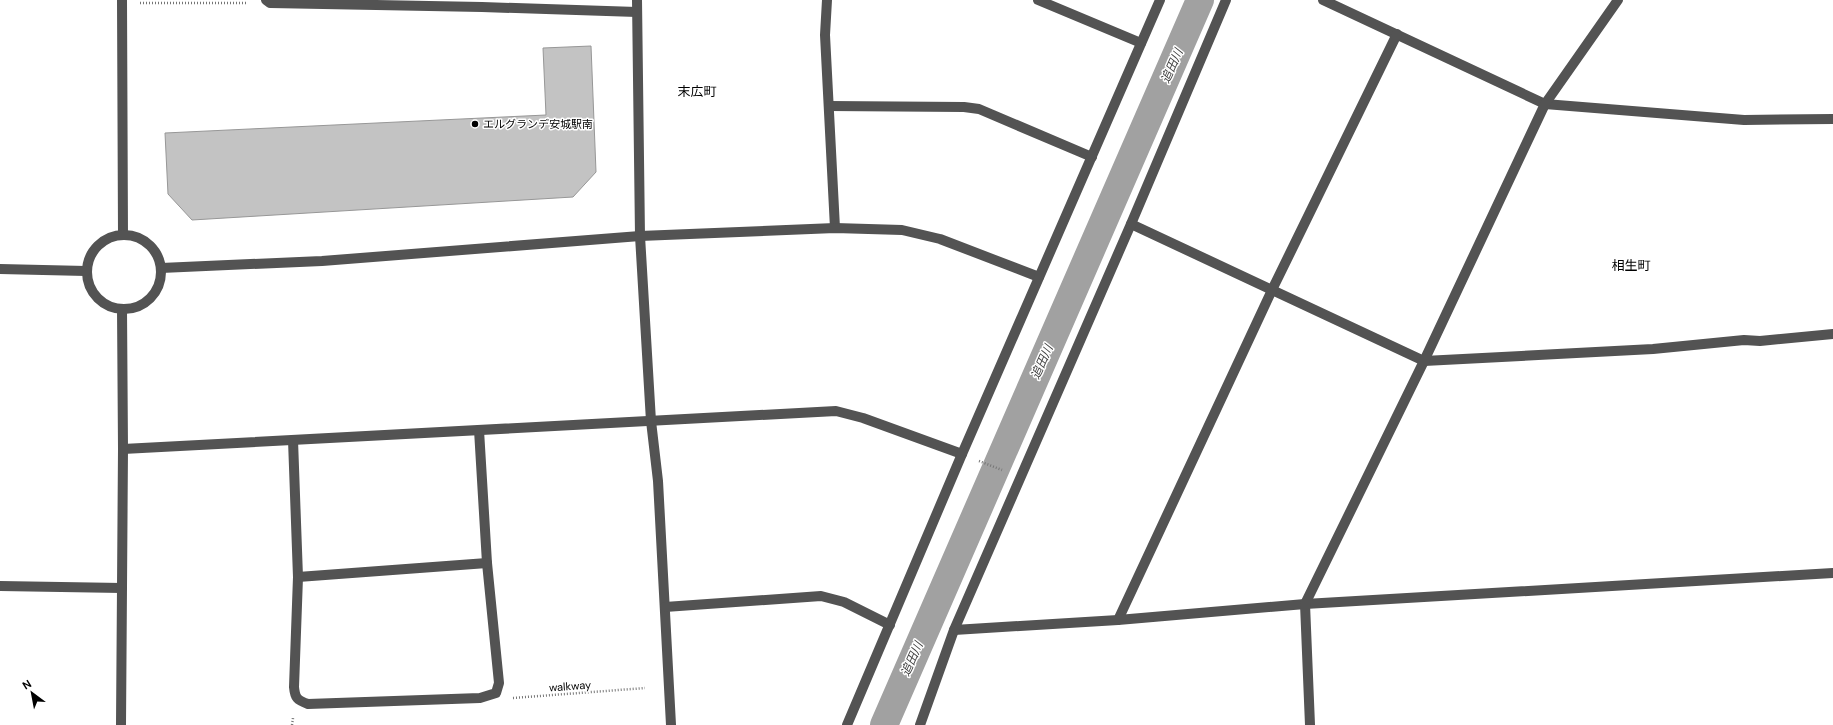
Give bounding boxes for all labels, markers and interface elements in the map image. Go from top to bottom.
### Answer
water label: 追田川 [1157,44,1187,86]
district label: 末広町 [677,83,717,100]
place label: エルグランデ安城駅南 [483,117,593,131]
marker: エルグランデ安城駅南 [470,119,480,129]
district label: 相生町 [1611,257,1651,274]
water label: 追田川 [1027,340,1057,382]
water label: 追田川 [897,637,927,679]
north arrow [12,673,52,713]
text: N [20,676,34,693]
street label: walkway [548,678,592,694]

